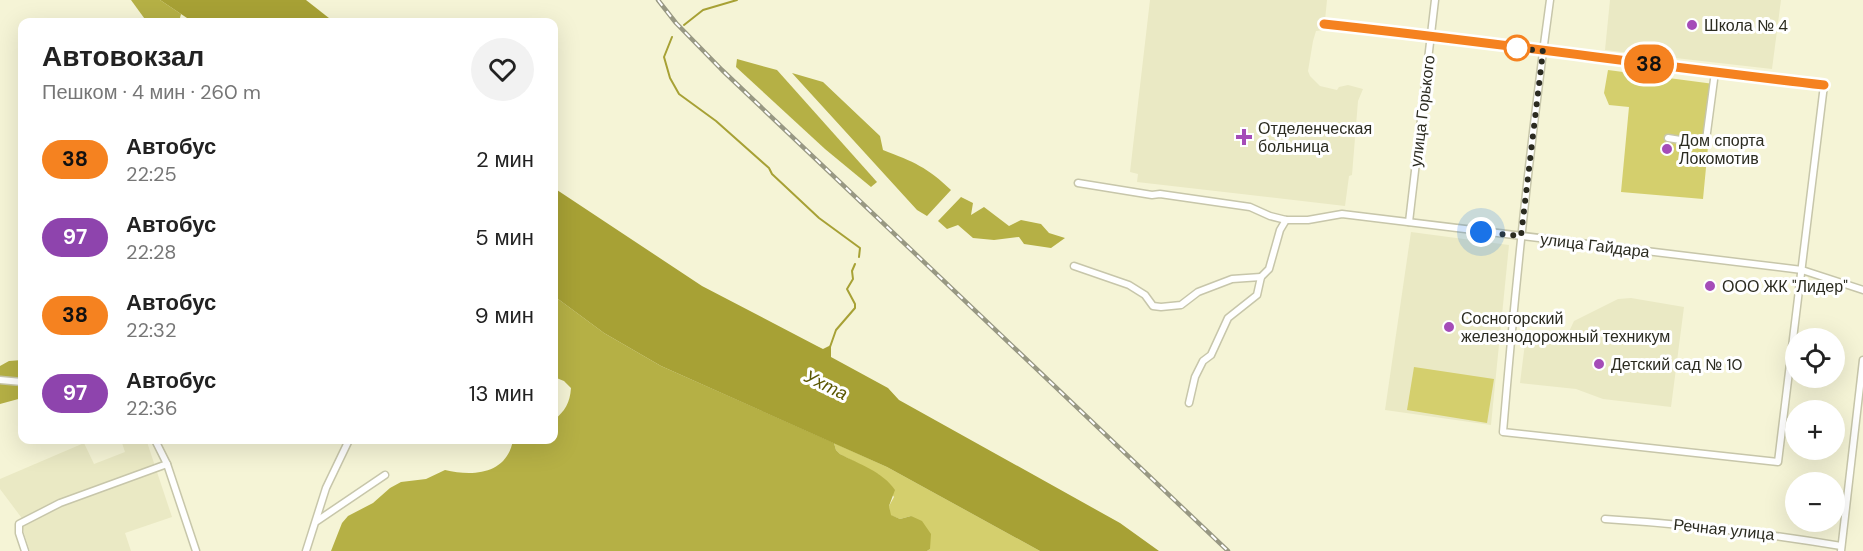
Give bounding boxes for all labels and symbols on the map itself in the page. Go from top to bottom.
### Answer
place label: Школа № 4 [1704,15,1788,36]
marker: Школа № 4 [1685,18,1699,32]
unlabelled marker [1504,35,1530,61]
line badge: 38 [1622,44,1676,84]
street label: улица Горького [1405,54,1440,168]
place label: Отделенческая больница [1258,118,1372,157]
marker: Отделенческая больница [1235,128,1253,146]
place label: Дом спорта Локомотив [1679,130,1764,169]
marker: Дом спорта Локомотив [1660,142,1674,156]
your location [1466,217,1496,247]
street label: улица Гайдара [1539,228,1651,263]
place label: ООО ЖК "Лидер" [1722,276,1848,297]
marker: ООО ЖК "Лидер" [1703,279,1717,293]
place label: Сосногорский железнодорожный техникум [1461,308,1670,347]
marker: Сосногорский железнодорожный техникум [1442,320,1456,334]
place label: Детский сад № 10 [1611,354,1742,375]
marker: Детский сад № 10 [1592,357,1606,371]
water label: Ухта [800,364,852,406]
street label: Речная улица [1672,514,1776,545]

